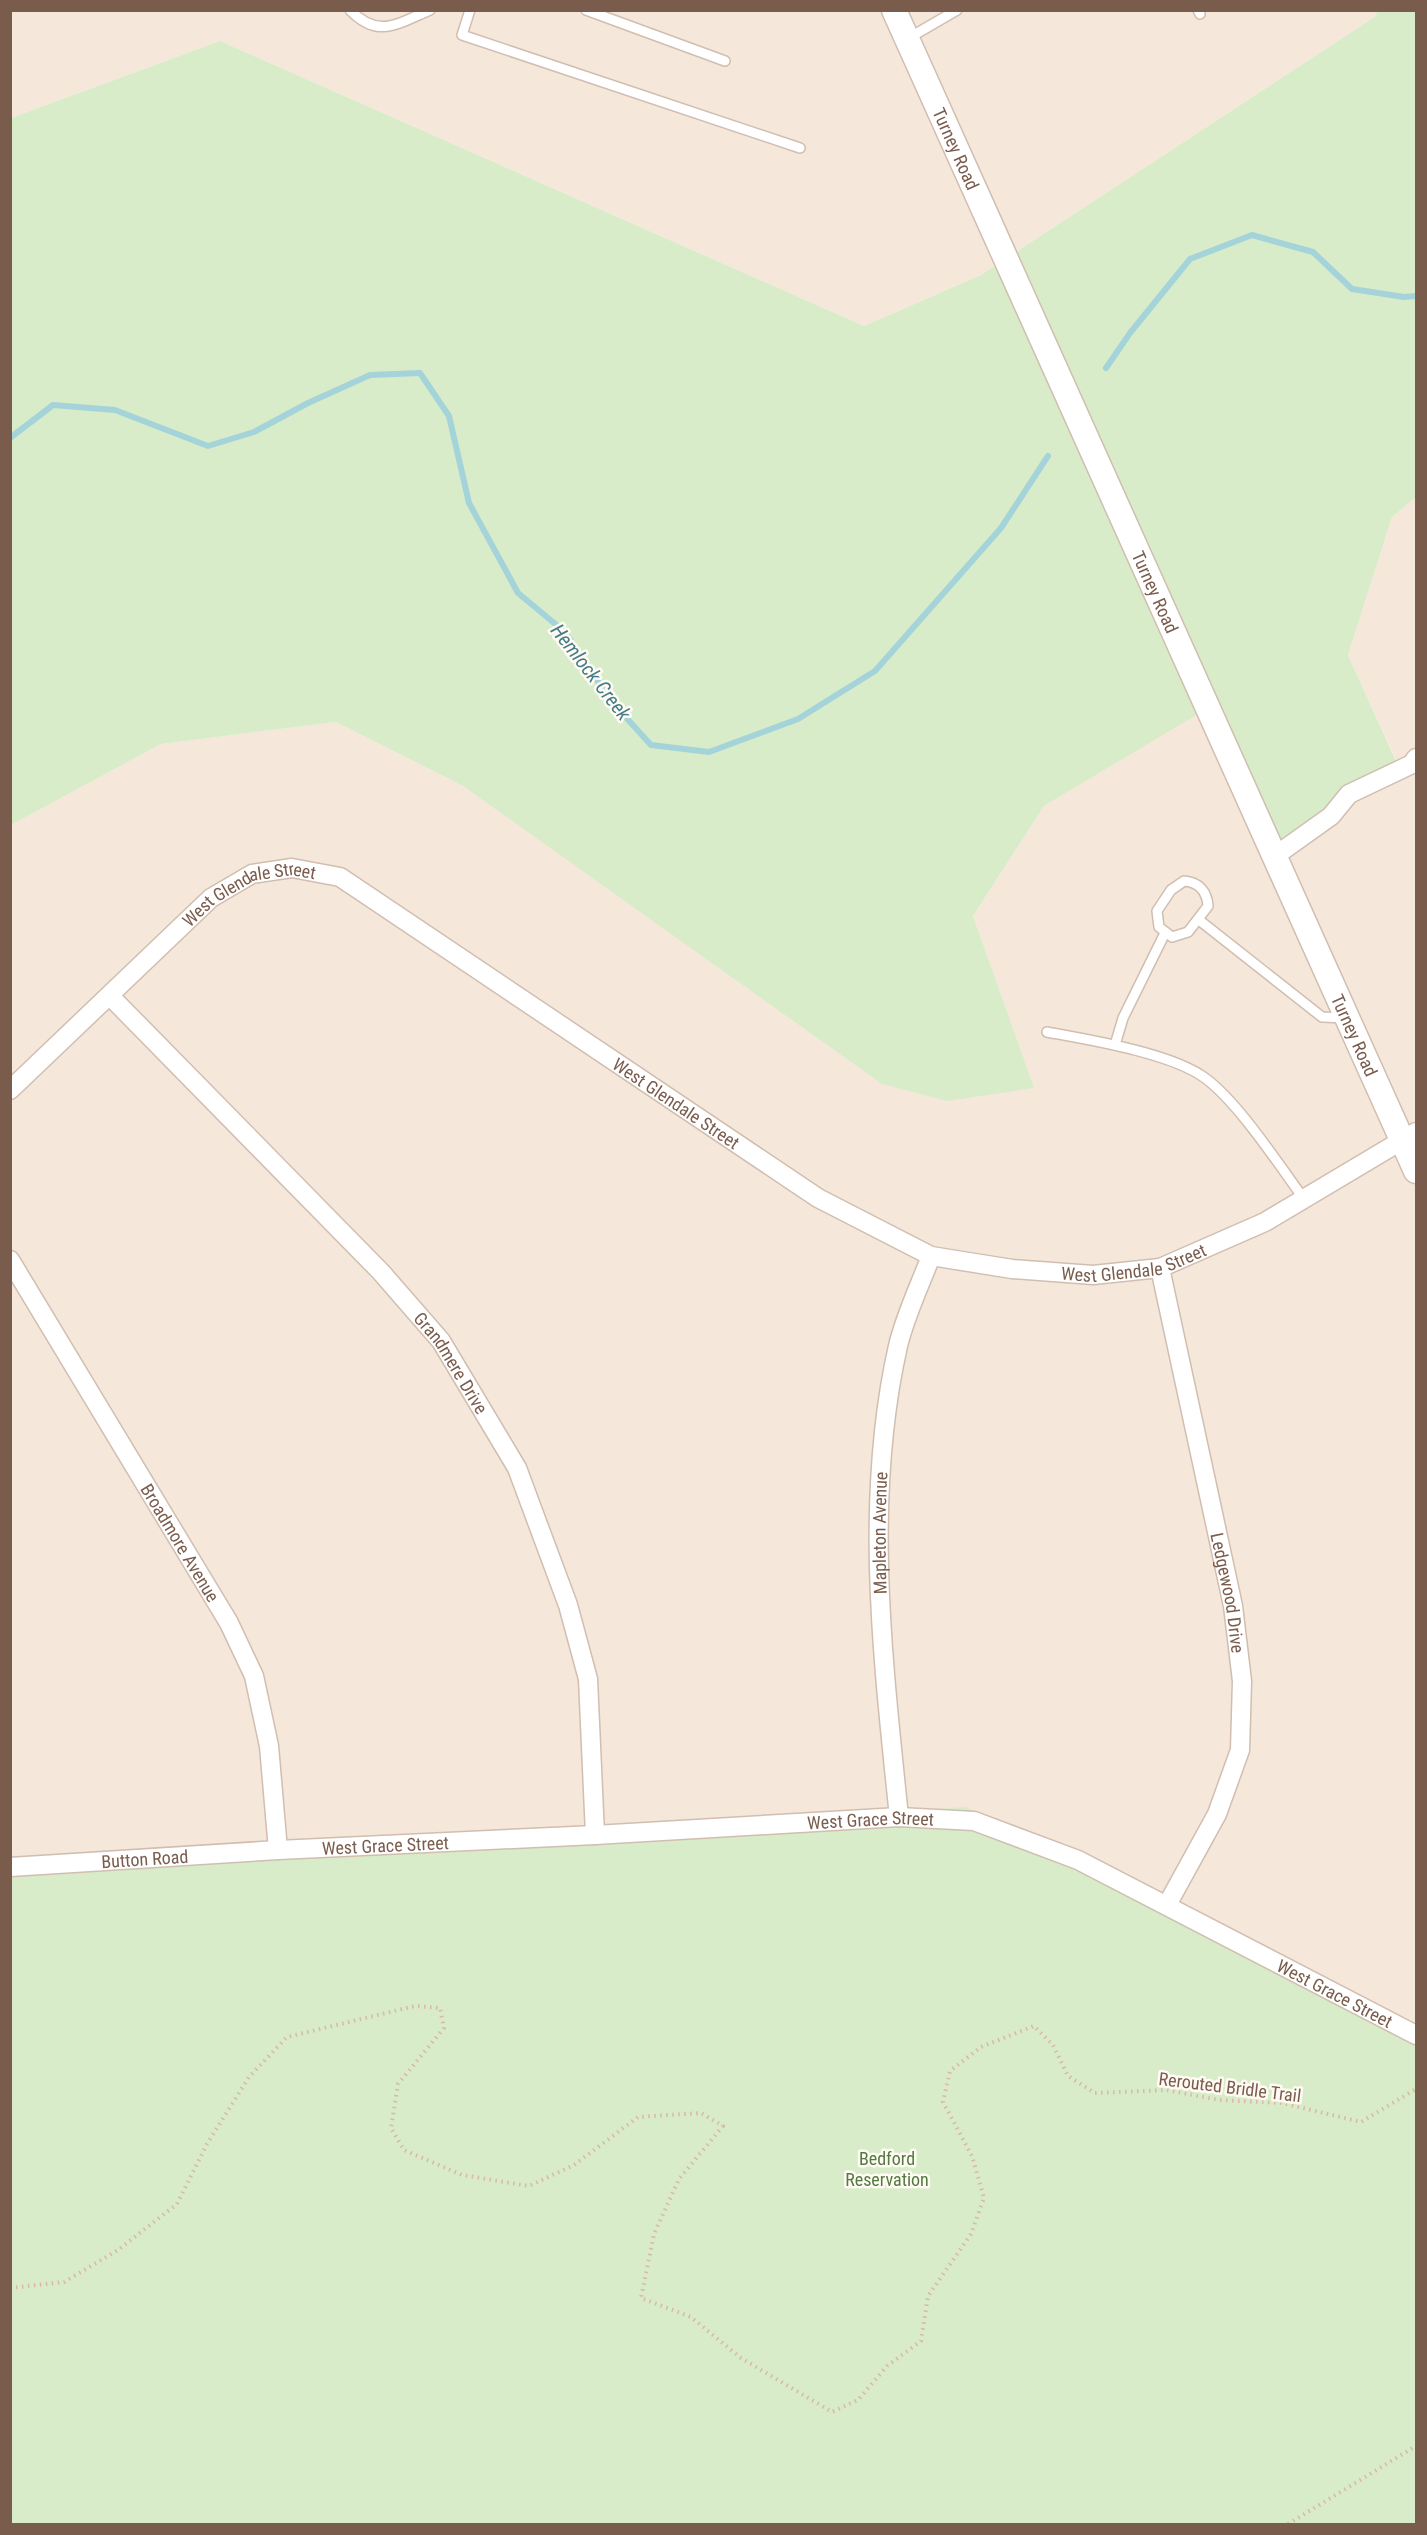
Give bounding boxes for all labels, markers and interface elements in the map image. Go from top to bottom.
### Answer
street label: Turney Road [929,104,984,193]
street label: Turney Road [1128,548,1183,636]
water label: Hemlock Creek [546,619,637,726]
street label: West Glendale Street [178,857,318,930]
street label: Turney Road [1327,991,1382,1079]
street label: West Glendale Street [609,1053,744,1153]
street label: West Glendale Street [1060,1239,1209,1286]
street label: Grandmere Drive [410,1308,492,1417]
street label: Mapleton Avenue [868,1471,891,1595]
street label: Broadmore Avenue [137,1480,224,1605]
street label: Ledgewood Drive [1207,1531,1249,1654]
street label: West Grace Street [807,1806,935,1833]
street label: West Grace Street [321,1831,449,1858]
street label: Button Road [101,1845,189,1872]
street label: West Grace Street [1274,1955,1396,2032]
street label: Rerouted Bridle Trail [1158,2068,1302,2106]
park label: Bedford Reservation [845,2148,929,2190]

